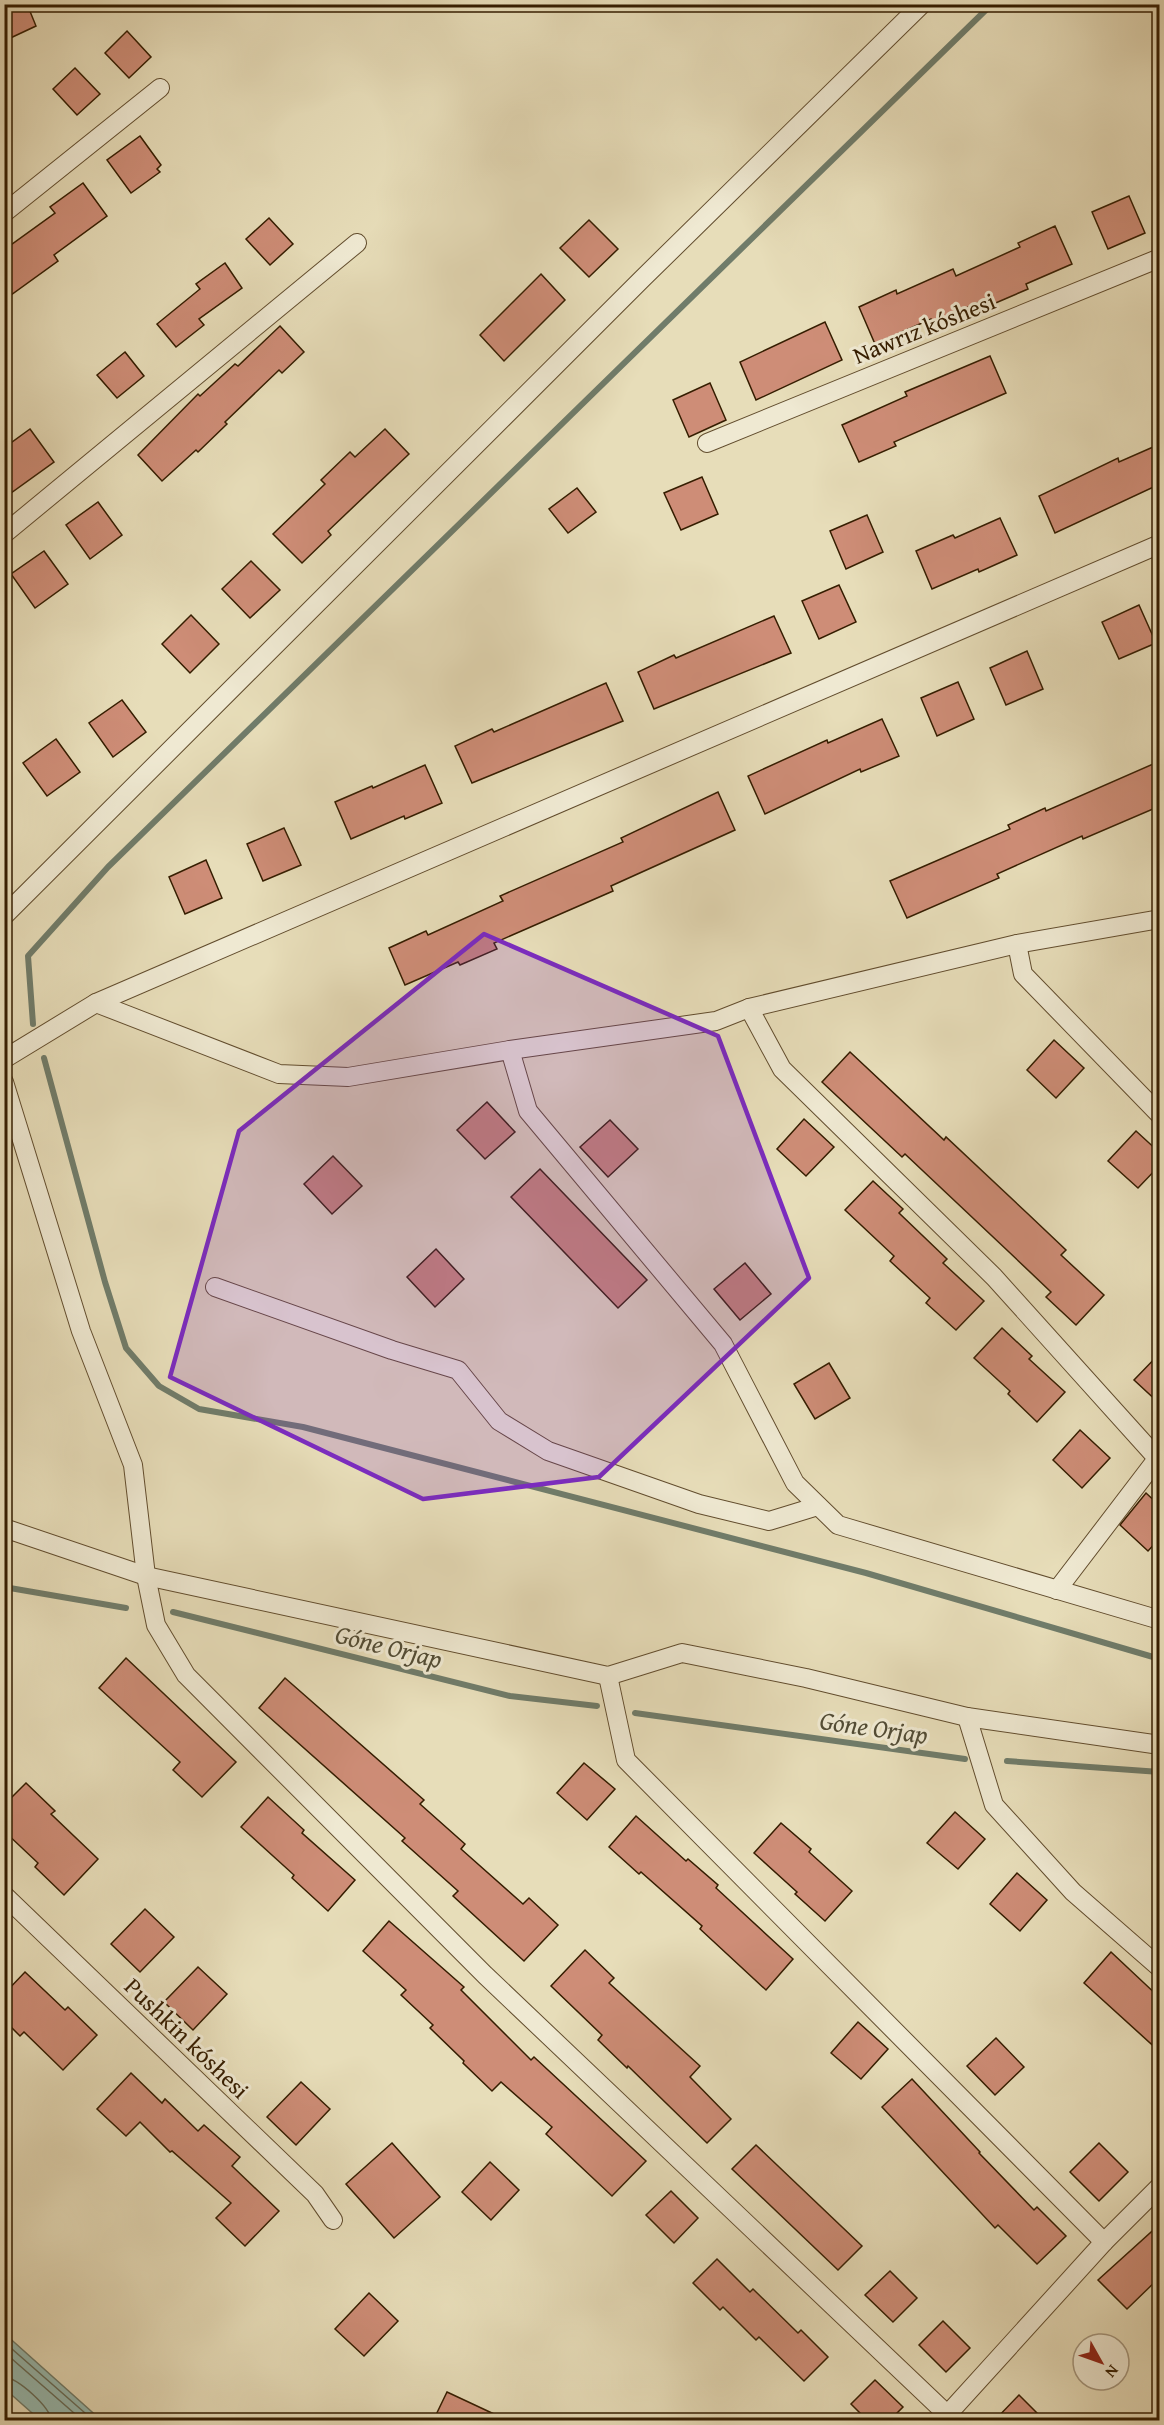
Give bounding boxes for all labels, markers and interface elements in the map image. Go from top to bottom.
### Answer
street label: Nawrız kóshesi [847,283,1001,373]
water label: Góne Orjap [331,1614,447,1678]
water label: Góne Orjap [817,1700,931,1754]
street label: Pushkin kóshesi [117,1969,257,2107]
north arrow [1071,2332,1131,2392]
text: N [1100,2360,1125,2384]

